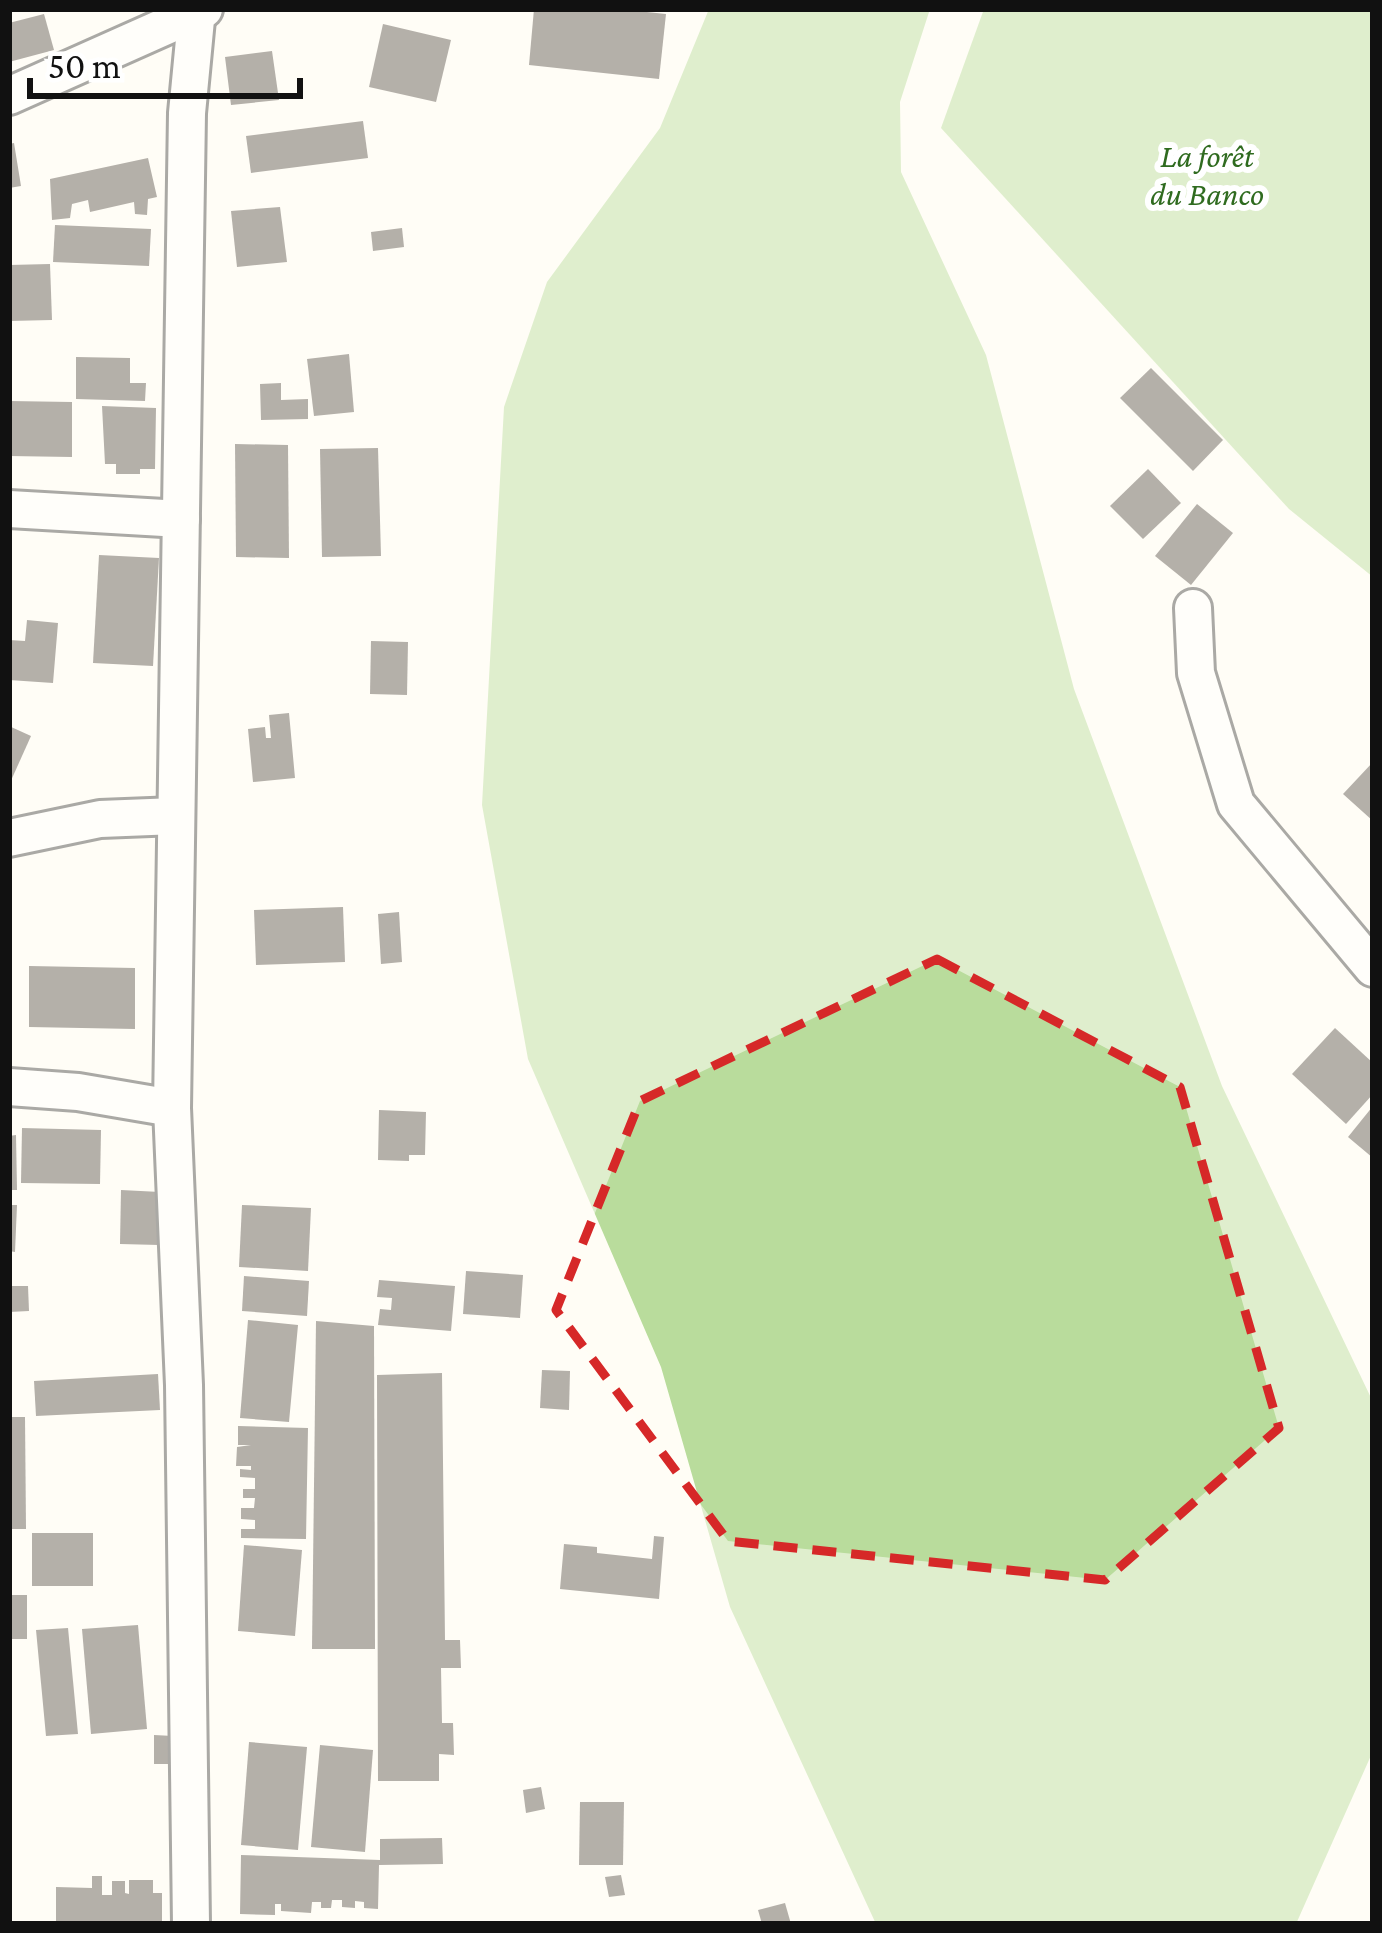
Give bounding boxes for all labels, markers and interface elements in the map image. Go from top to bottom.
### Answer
scale bar [30,24,300,98]
text: 50 m [48,46,121,86]
park label: La forêt du Banco [1150,137,1264,212]

